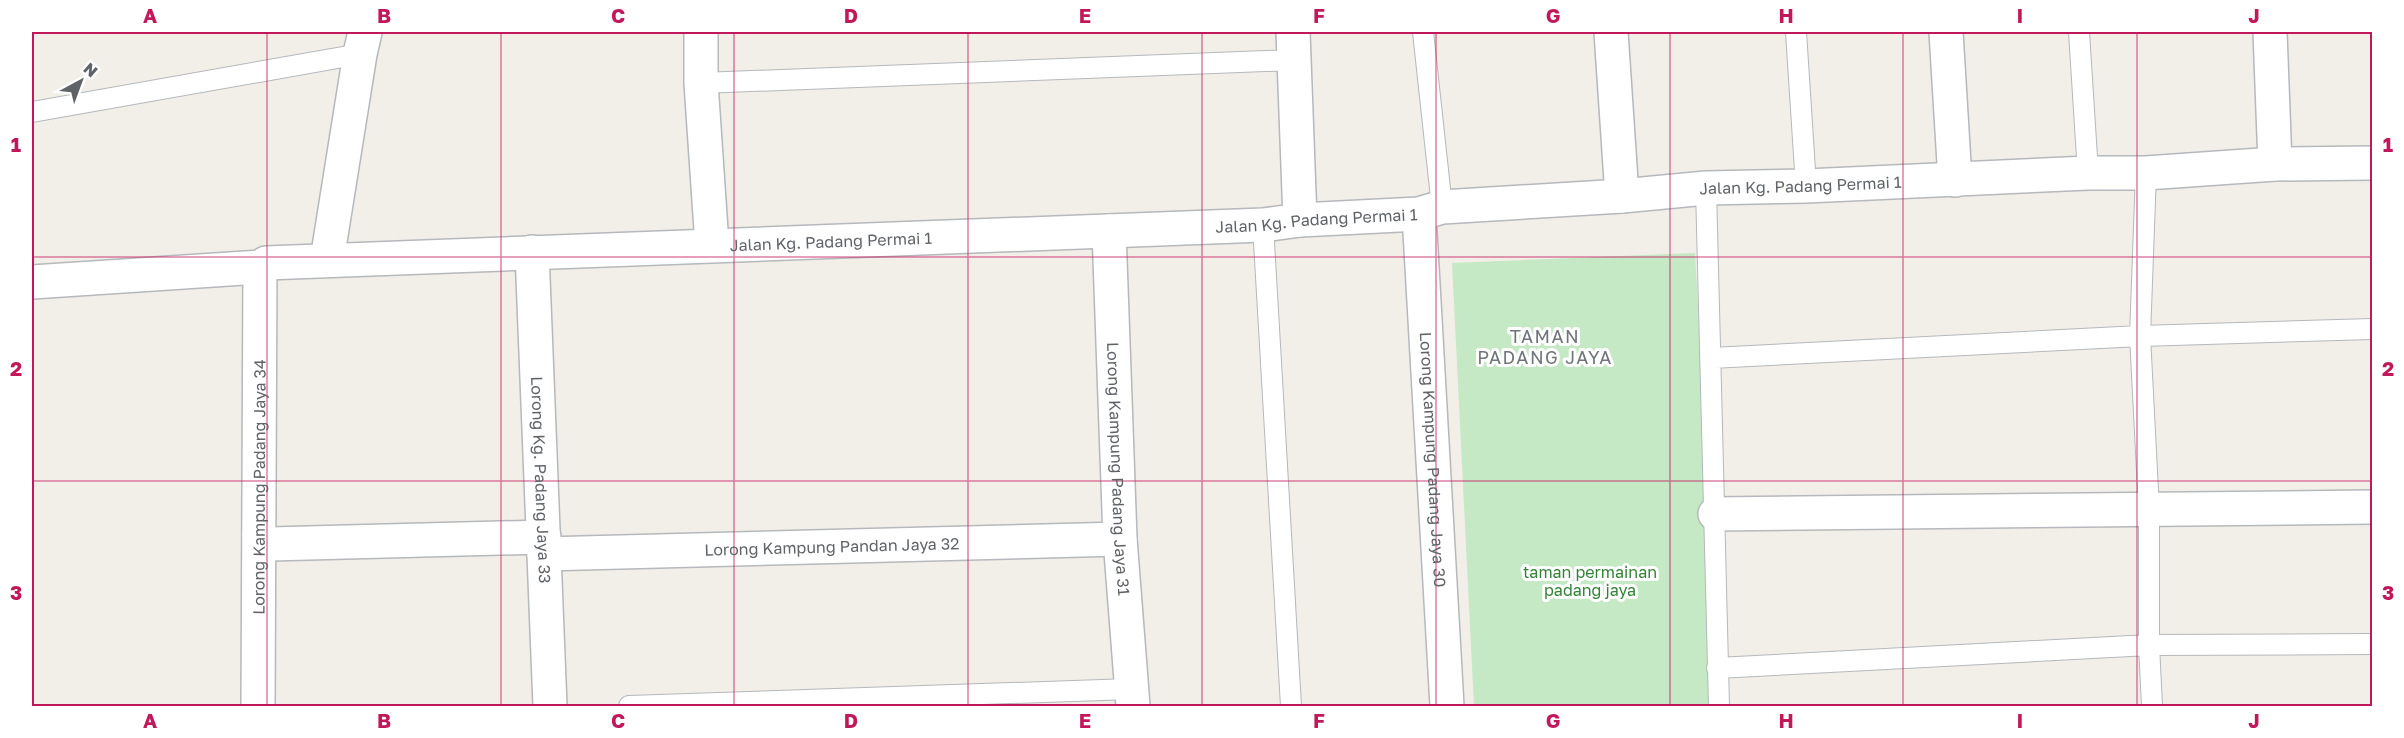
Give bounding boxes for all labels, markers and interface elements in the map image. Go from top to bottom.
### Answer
text: A [143,3,157,27]
text: B [377,3,391,27]
text: C [611,3,625,27]
text: D [844,3,858,27]
text: E [1079,3,1091,27]
text: F [1313,3,1325,27]
text: G [1546,3,1560,27]
text: H [1778,3,1794,27]
text: I [2017,3,2023,27]
text: J [2248,3,2260,27]
north arrow [51,51,111,111]
text: N [80,58,102,81]
text: 1 [11,132,21,156]
text: 1 [2383,132,2393,156]
street label: Jalan Kg. Padang Permai 1 [1698,172,1902,199]
street label: Jalan Kg. Padang Permai 1 [1215,204,1418,237]
street label: Jalan Kg. Padang Permai 1 [729,228,933,255]
district label: TAMAN PADANG JAYA [1477,325,1613,368]
street label: Lorong Kampung Padang Jaya 30 [1416,331,1450,588]
street label: Lorong Kampung Padang Jaya 31 [1103,342,1134,596]
text: 2 [10,356,22,380]
text: 2 [2382,356,2394,380]
street label: Lorong Kampung Padang Jaya 34 [248,359,270,615]
street label: Lorong Kg. Padang Jaya 33 [527,376,555,584]
street label: Lorong Kampung Pandan Jaya 32 [704,533,960,560]
park label: taman permainan padang jaya [1523,562,1657,600]
text: 3 [10,580,22,604]
text: 3 [2382,580,2394,604]
text: A [143,708,157,732]
text: B [377,708,391,732]
text: C [611,708,625,732]
text: D [844,708,858,732]
text: E [1079,708,1091,732]
text: F [1313,708,1325,732]
text: G [1546,708,1560,732]
text: H [1778,708,1794,732]
text: I [2017,708,2023,732]
text: J [2248,708,2260,732]

